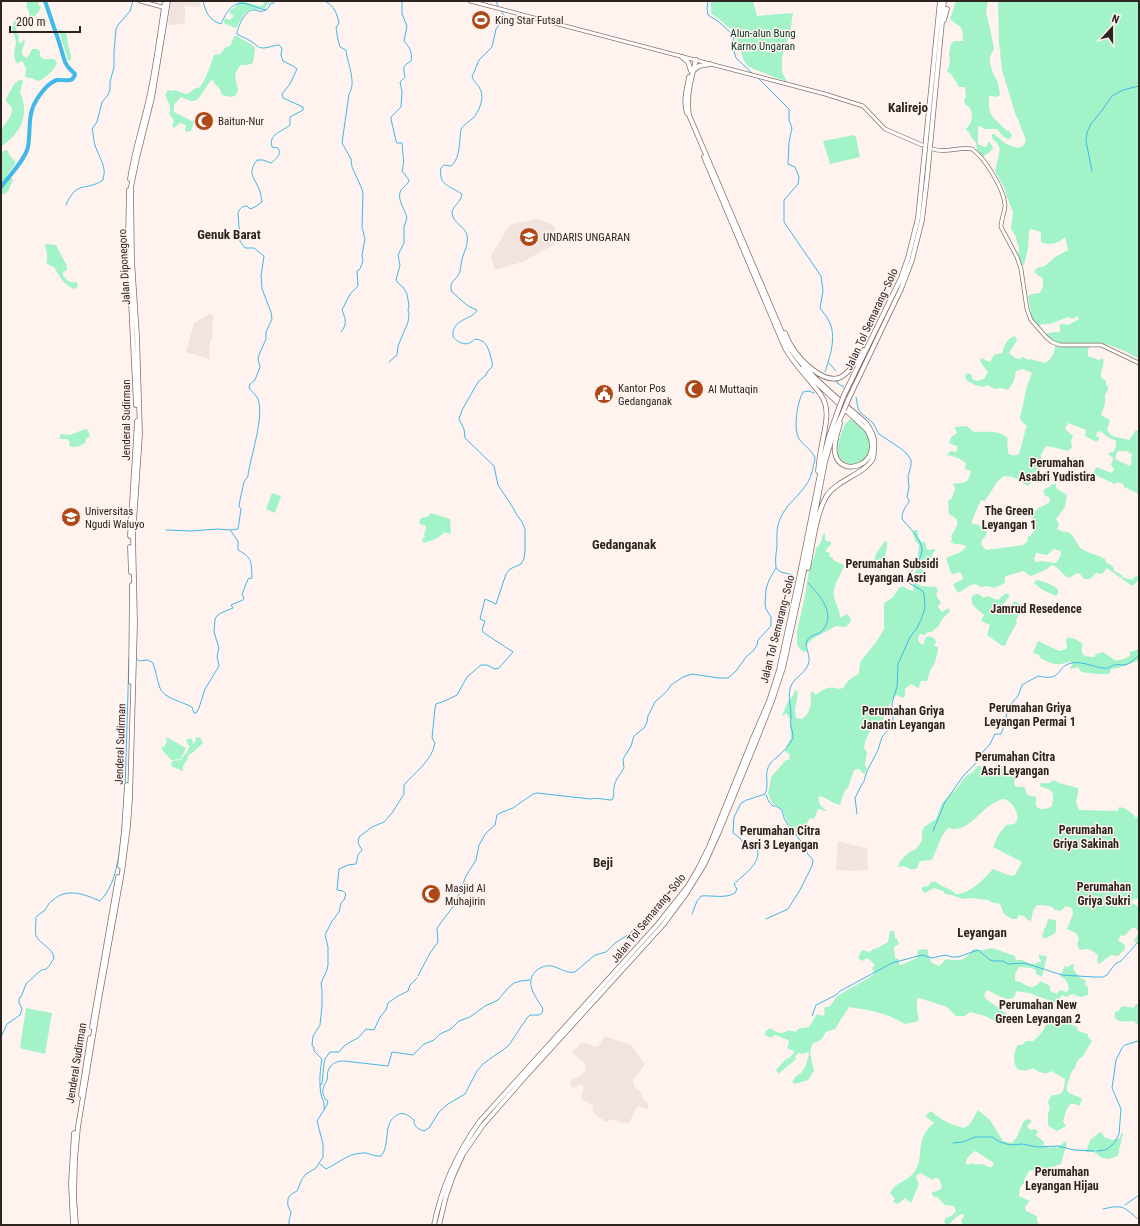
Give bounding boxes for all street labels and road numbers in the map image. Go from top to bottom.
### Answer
street label: Jalan Diponegoro [116,228,133,305]
street label: Jalan Tol Semarang–Solo [842,266,901,372]
street label: Jenderal Sudirman [120,379,133,461]
street label: Jalan Tol Semarang–Solo [758,573,797,685]
street label: Jenderal Sudirman [113,703,128,785]
street label: Jalan Tol Semarang–Solo [608,871,689,966]
street label: Jenderal Sudirman [64,1022,89,1104]

